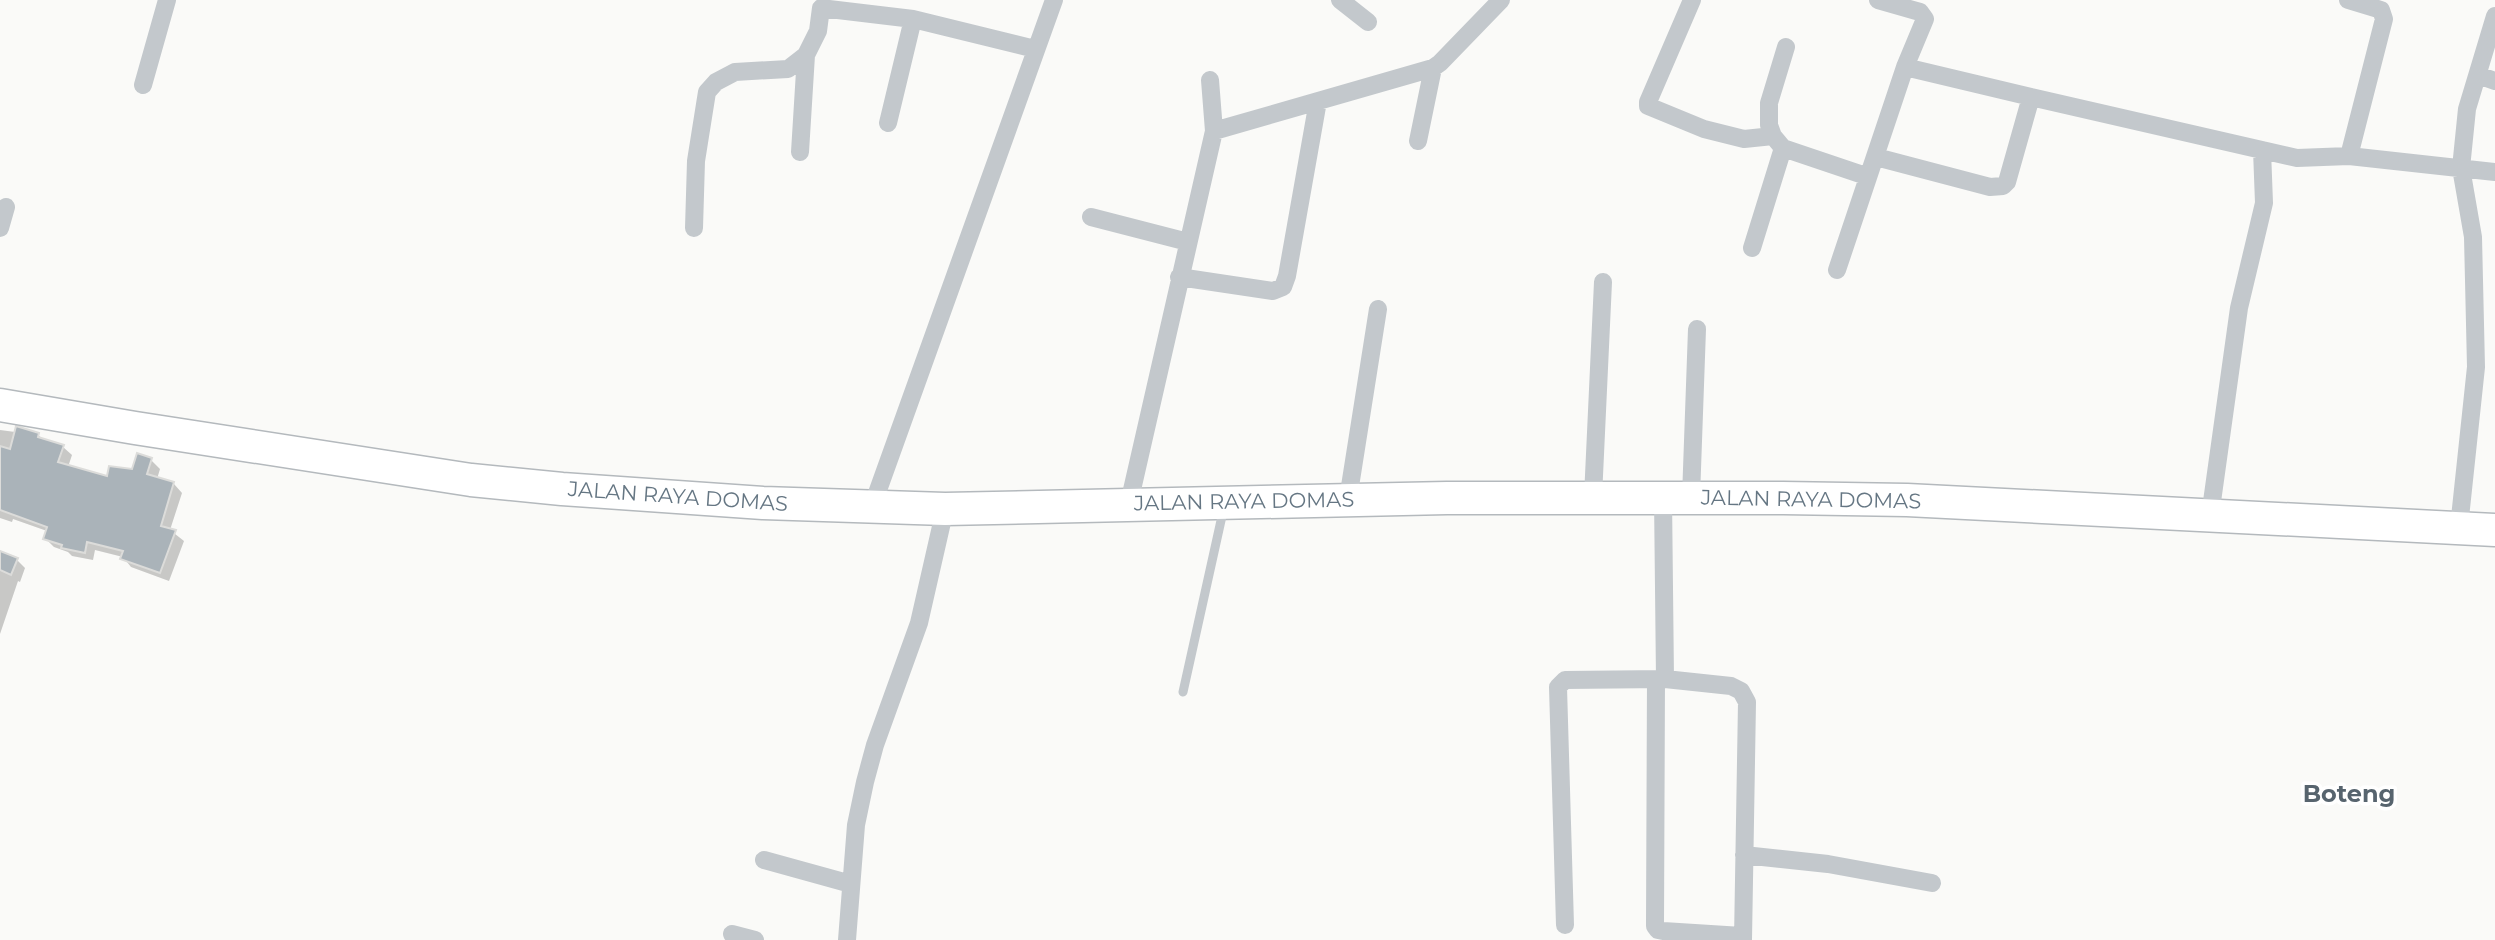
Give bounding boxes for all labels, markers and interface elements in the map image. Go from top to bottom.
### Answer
street label: JALAN RAYA DOMAS [566,476,789,516]
street label: JALAN RAYA DOMAS [1700,485,1921,513]
street label: JALAN RAYA DOMAS [1133,487,1354,515]
district label: Boteng [2303,779,2395,808]

